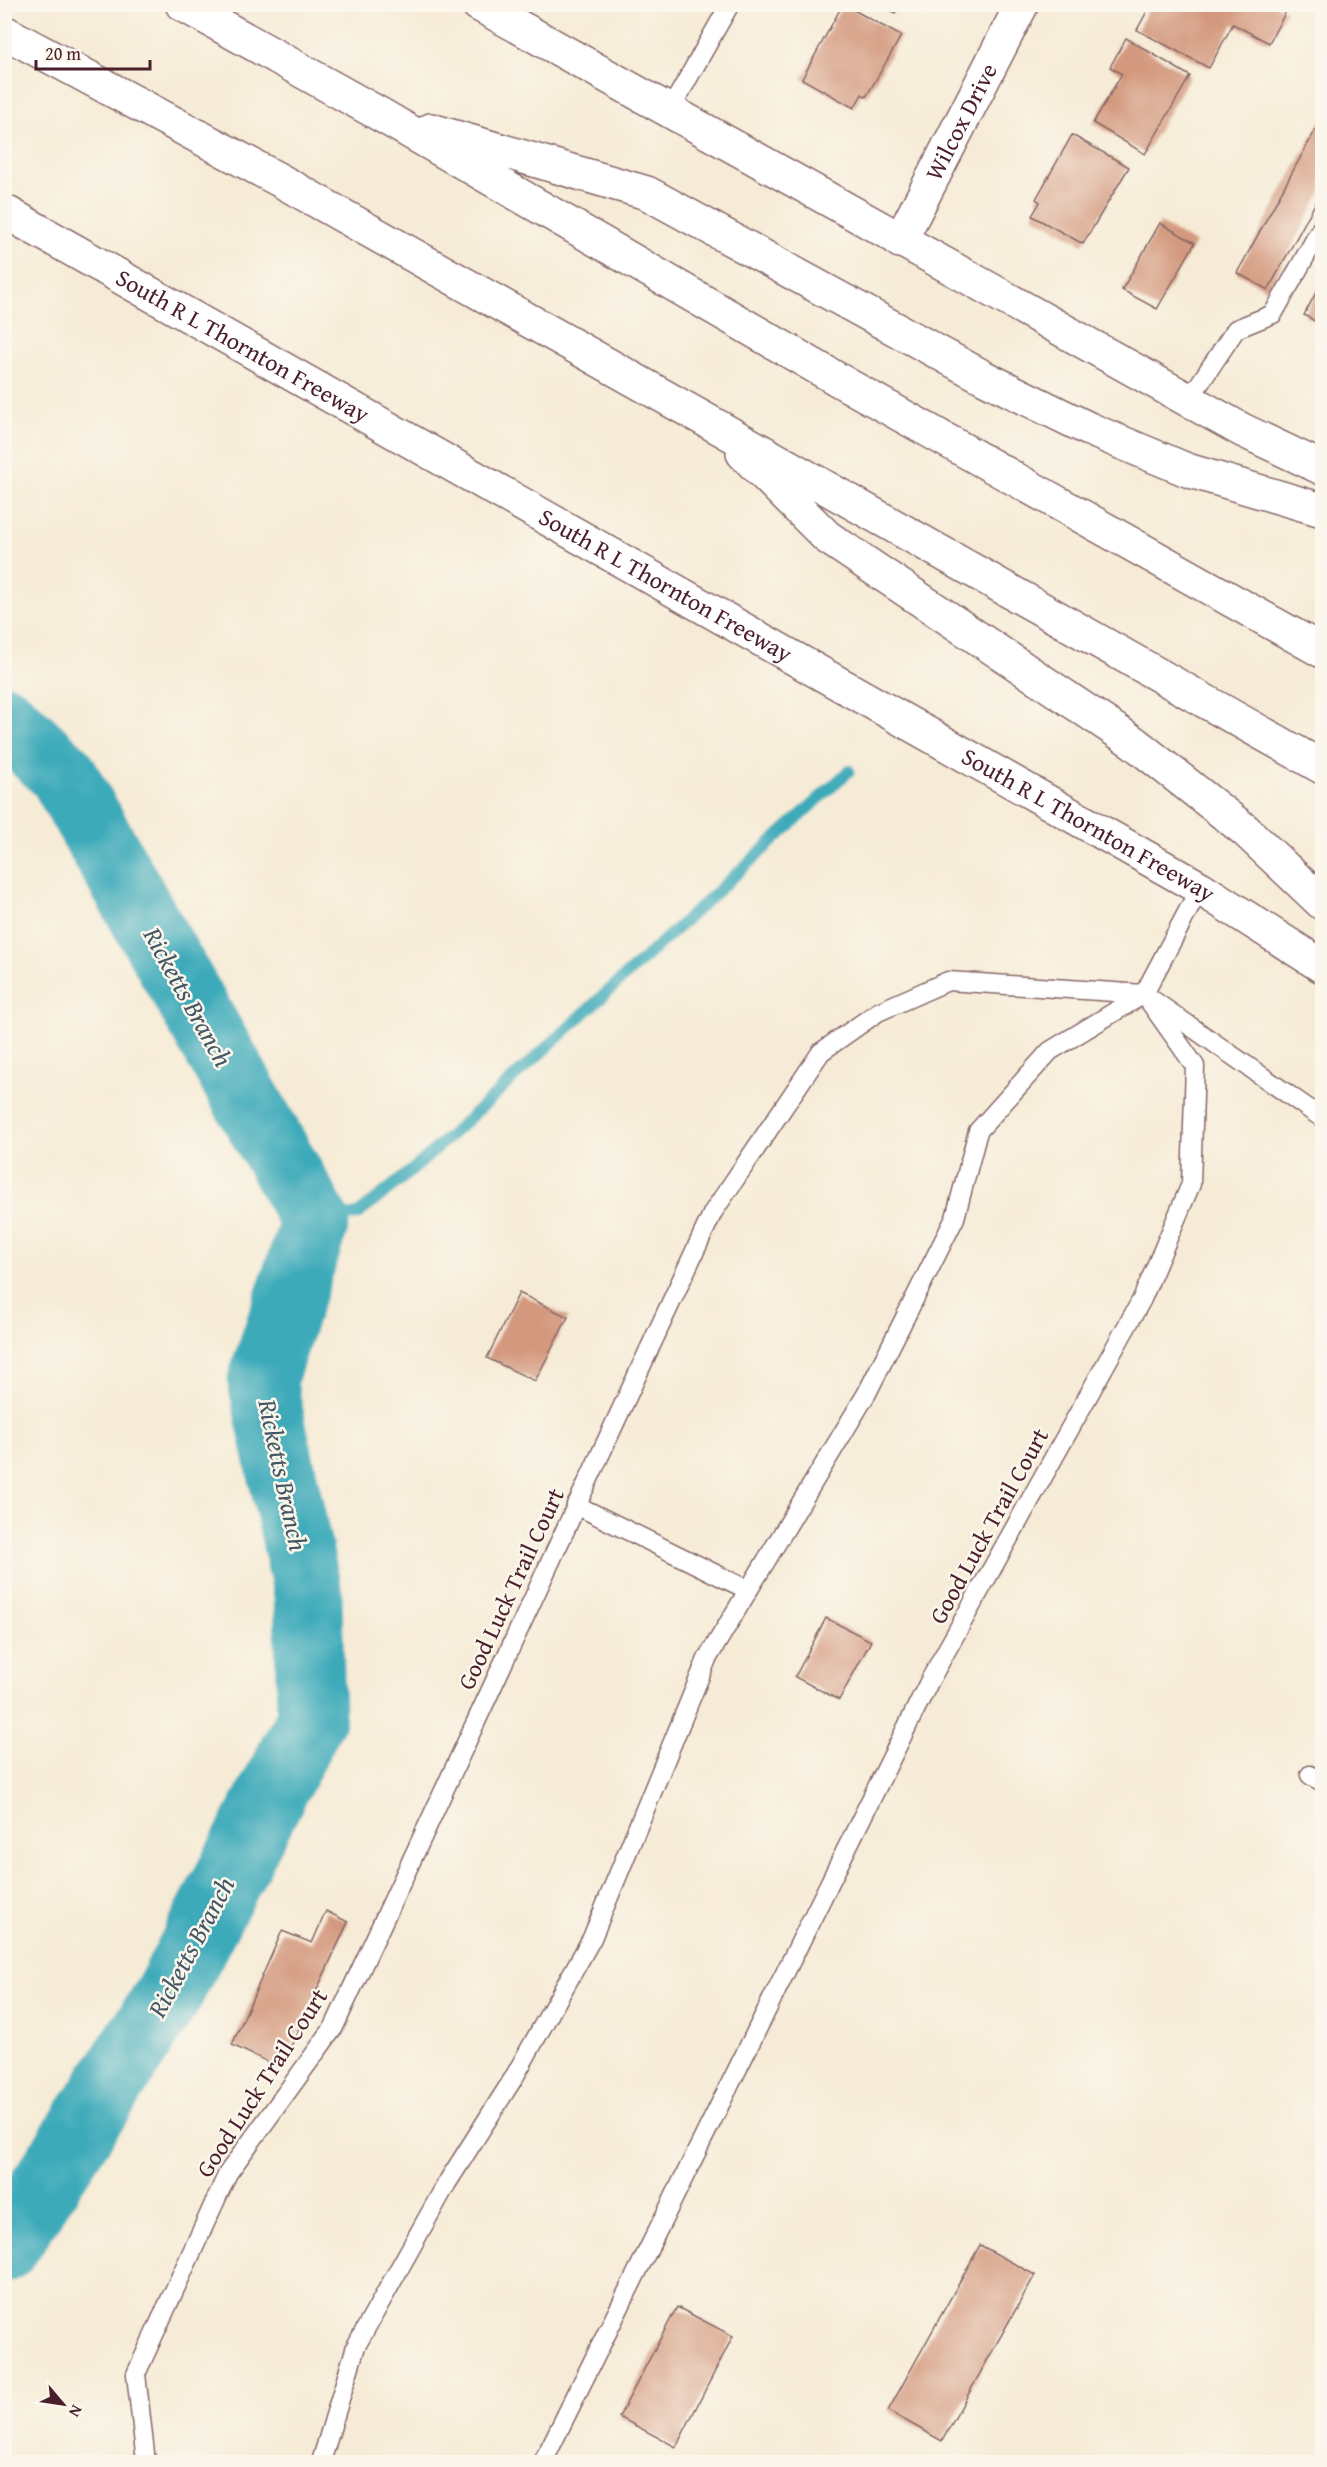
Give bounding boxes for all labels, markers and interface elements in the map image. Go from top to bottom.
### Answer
scale bar [36,33,150,71]
text: 20 m [45,40,81,67]
street label: Wilcox Drive [916,57,1006,186]
street label: South R L Thornton Freeway [110,260,376,431]
street label: South R L Thornton Freeway [532,499,799,671]
street label: South R L Thornton Freeway [955,739,1222,910]
water label: Ricketts Branch [133,919,243,1074]
water label: Ricketts Branch [248,1394,319,1554]
street label: Good Luck Trail Court [920,1421,1057,1630]
street label: Good Luck Trail Court [448,1482,573,1695]
water label: Ricketts Branch [137,1869,244,2025]
street label: Good Luck Trail Court [187,1981,336,2184]
north arrow [33,2374,93,2434]
text: N [63,2401,89,2422]

